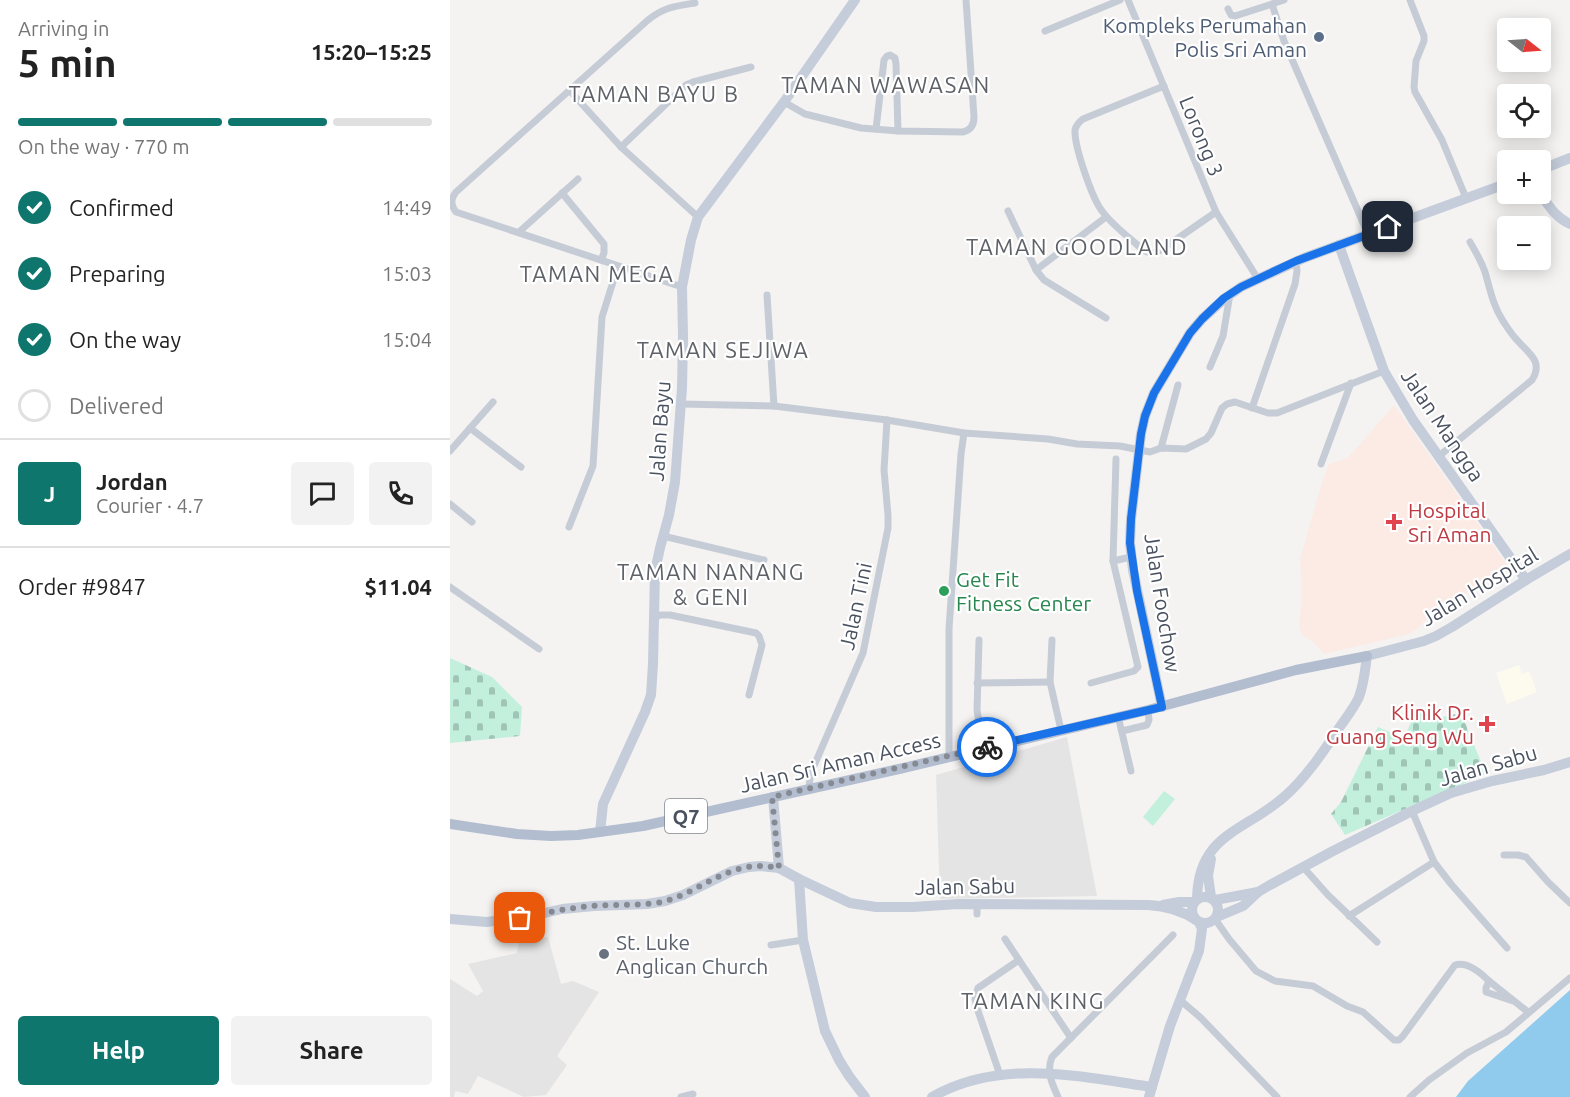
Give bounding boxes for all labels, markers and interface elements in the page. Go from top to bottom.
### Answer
place label: Kompleks Perumahan Polis Sri Aman [1103,13,1307,61]
text: Arriving in [18,17,109,40]
north arrow [1497,18,1551,72]
map controls [1497,18,1551,270]
marker: Kompleks Perumahan Polis Sri Aman [1312,30,1326,44]
text: 15:20–15:25 [311,39,432,64]
text: 5 min [18,41,117,84]
district label: TAMAN WAWASAN [781,72,991,97]
district label: TAMAN BAYU B [569,81,739,106]
button: locate [1497,84,1551,138]
street label: Lorong 3 [1175,93,1229,179]
text: On the way · 770 m [18,135,190,158]
button: + [1497,150,1551,204]
icon: check [18,191,51,224]
text: Confirmed [69,195,174,220]
text: 14:49 [382,196,432,219]
pin [1362,201,1413,252]
icon: home [1371,210,1404,243]
button: − [1497,216,1551,270]
district label: TAMAN GOODLAND [966,234,1188,259]
icon: check [18,257,51,290]
text: Preparing [69,261,166,286]
district label: TAMAN MEGA [520,261,674,286]
text: 15:03 [382,262,432,285]
icon: check [18,323,51,356]
text: On the way [69,327,181,352]
text: 15:04 [382,328,432,351]
district label: TAMAN SEJIWA [637,337,809,362]
street label: Jalan Mangga [1397,364,1489,486]
street label: Jalan Bayu [644,380,674,482]
text: Delivered [69,393,164,418]
button: chat [291,462,354,525]
button: phone [369,462,432,525]
text: Jordan [96,469,168,494]
text: J [44,481,55,506]
text: Courier · 4.7 [96,494,204,517]
place label: Hospital Sri Aman [1408,498,1491,546]
marker: Hospital Sri Aman [1385,513,1403,531]
street label: Jalan Foochow [1140,532,1186,674]
street label: Jalan Hospital [1416,542,1542,630]
district label: TAMAN NANANG & GENI [617,559,805,609]
street label: Jalan Tini [834,560,876,652]
place label: Get Fit Fitness Center [956,567,1091,615]
text: Order #9847 [18,574,146,599]
text: $11.04 [365,574,432,599]
marker: Get Fit Fitness Center [937,584,951,598]
place label: Klinik Dr. Guang Seng Wu [1326,700,1474,748]
marker: Klinik Dr. Guang Seng Wu [1478,715,1496,733]
courier [957,717,1017,777]
street label: Jalan Sri Aman Access [737,727,943,797]
icon: bike [971,731,1004,764]
street label: Jalan Sabu [1436,740,1540,790]
road number: Q7 [665,799,707,833]
street label: Jalan Sabu [915,873,1015,899]
pin [494,892,545,943]
icon: bag [503,901,536,934]
place label: St. Luke Anglican Church [616,930,768,978]
marker: St. Luke Anglican Church [597,947,611,961]
district label: TAMAN KING [961,988,1105,1013]
button: Help [18,1016,219,1085]
button: Share [231,1016,432,1085]

